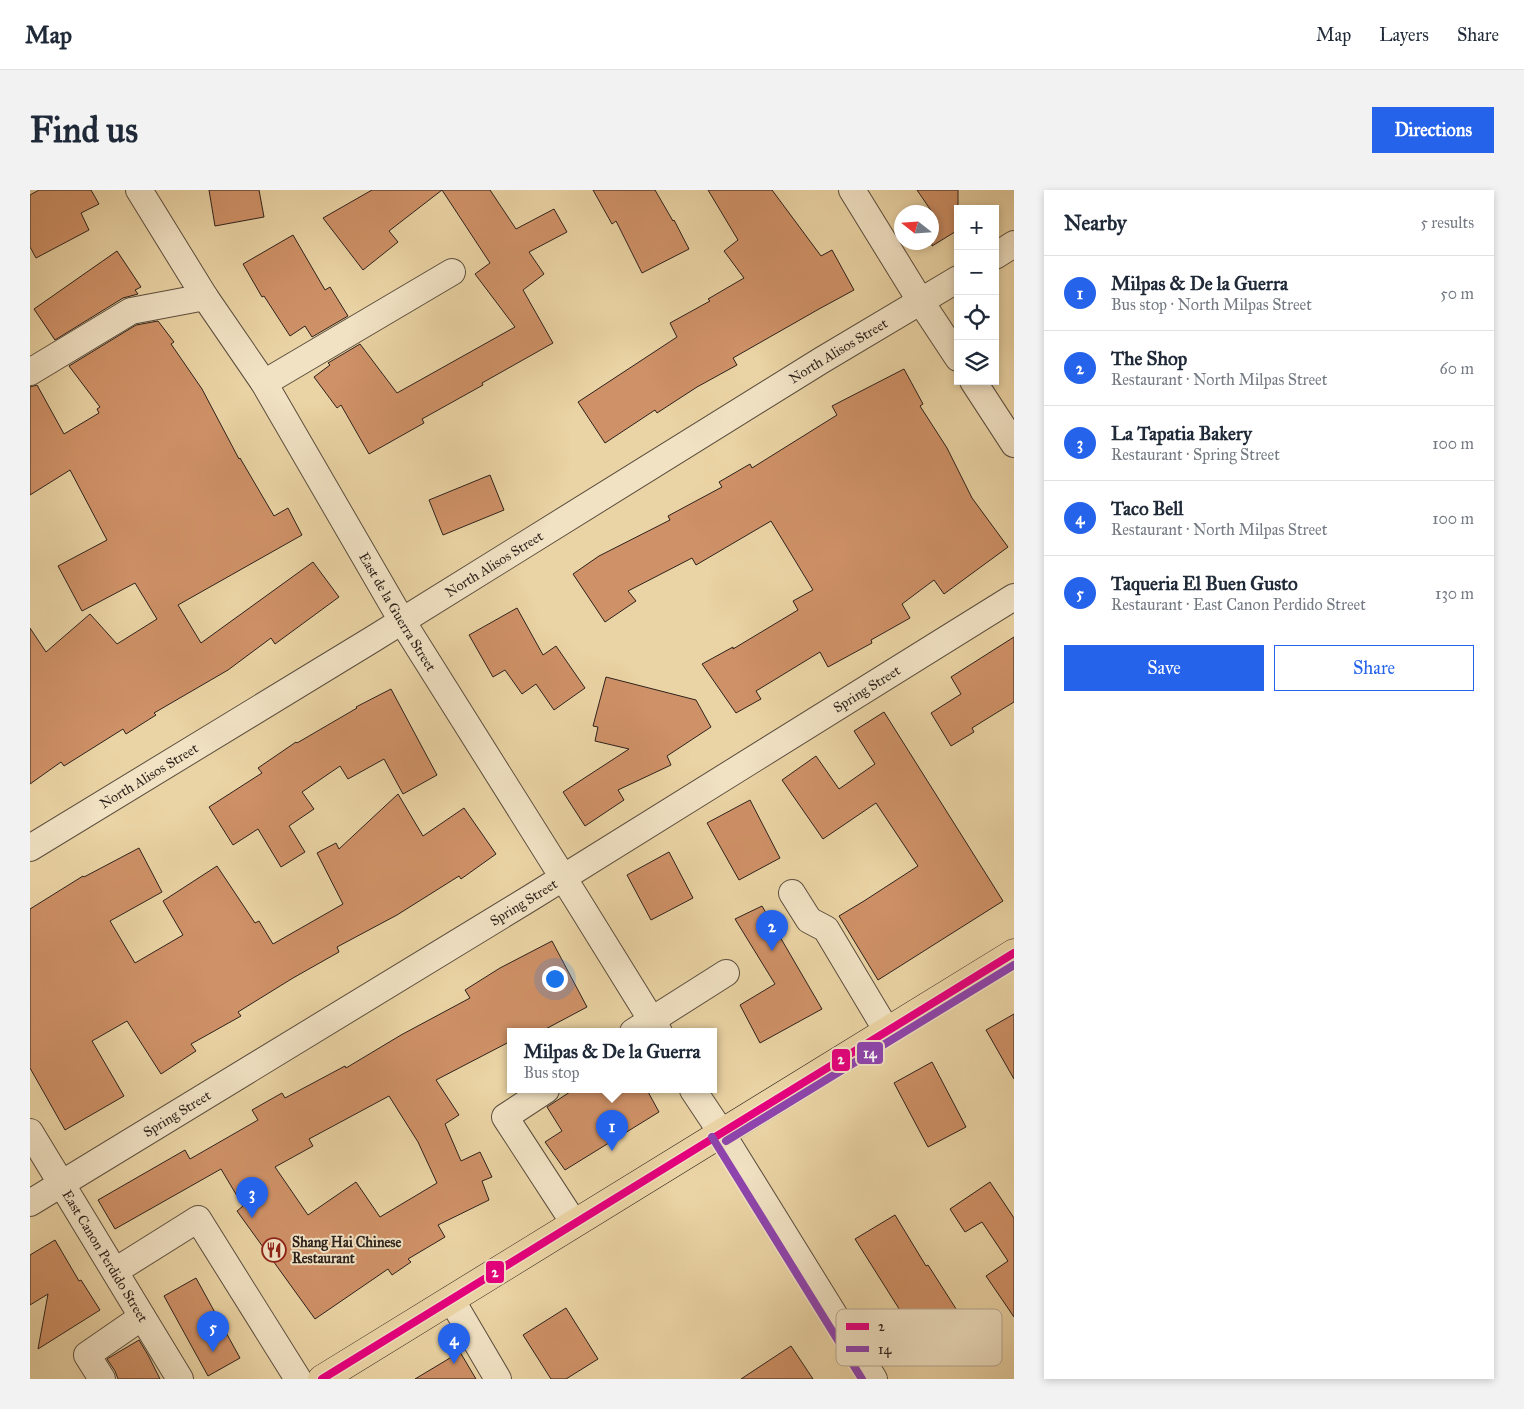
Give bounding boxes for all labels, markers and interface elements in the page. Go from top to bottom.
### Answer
text: Map [25,20,72,50]
text: Map [1316,24,1351,46]
text: Layers [1379,24,1429,46]
text: Share [1457,24,1499,46]
button: Directions [1372,107,1494,153]
text: Find us [30,109,138,152]
north arrow [894,205,939,250]
map controls [954,205,999,385]
button: + [954,205,999,250]
text: Nearby [1064,210,1127,236]
text: 5 results [1420,213,1474,232]
button: − [954,250,999,295]
text: Milpas & De la Guerra [1111,272,1288,295]
text: 1 [1077,284,1083,303]
text: 50 m [1440,284,1474,303]
button: locate [954,295,999,340]
text: Bus stop · North Milpas Street [1111,295,1312,314]
street label: North Alisos Street [786,315,891,387]
button: layers [954,340,999,385]
text: The Shop [1111,347,1187,370]
text: 2 [1076,359,1084,378]
text: 60 m [1440,359,1474,378]
text: Restaurant · North Milpas Street [1111,370,1327,389]
text: La Tapatia Bakery [1111,422,1252,445]
text: 3 [1077,434,1083,453]
text: 100 m [1432,434,1474,453]
text: Restaurant · Spring Street [1111,445,1280,464]
text: Taco Bell [1111,497,1183,520]
text: 4 [1076,509,1084,528]
text: 100 m [1432,509,1474,528]
text: Restaurant · North Milpas Street [1111,520,1327,539]
street label: North Alisos Street [442,527,546,601]
street label: East de la Guerra Street [355,550,439,675]
text: Taqueria El Buen Gusto [1111,572,1298,595]
text: 5 [1076,584,1084,603]
text: 130 m [1435,584,1474,603]
text: Restaurant · East Canon Perdido Street [1111,595,1366,614]
button: Save [1064,645,1264,691]
button: Share [1274,645,1474,691]
street label: Spring Street [830,662,904,717]
street label: North Alisos Street [97,740,201,813]
street label: Spring Street [487,875,561,930]
pin: 2 [756,910,788,951]
your location [542,966,568,992]
popup [507,1028,717,1093]
text: Milpas & De la Guerra [523,1040,701,1063]
line badge: 14 [856,1041,884,1065]
text: 14 [863,1045,878,1063]
line badge: 2 [831,1048,851,1072]
text: 2 [838,1051,846,1068]
text: Bus stop [523,1063,580,1082]
street label: Spring Street [140,1087,214,1141]
pin: 1 [596,1110,628,1151]
pin: 3 [236,1177,268,1218]
street label: East Canon Perdido Street [58,1187,151,1325]
place label: Shang Hai Chinese Restaurant [292,1234,401,1267]
restaurant icon: Shang Hai Chinese Restaurant [261,1237,287,1263]
line badge: 2 [485,1260,505,1284]
text: 2 [492,1264,500,1281]
legend [836,1309,1002,1366]
pin: 5 [197,1311,229,1352]
text: 2 [878,1318,885,1335]
pin: 4 [438,1323,470,1364]
text: 14 [878,1341,893,1358]

